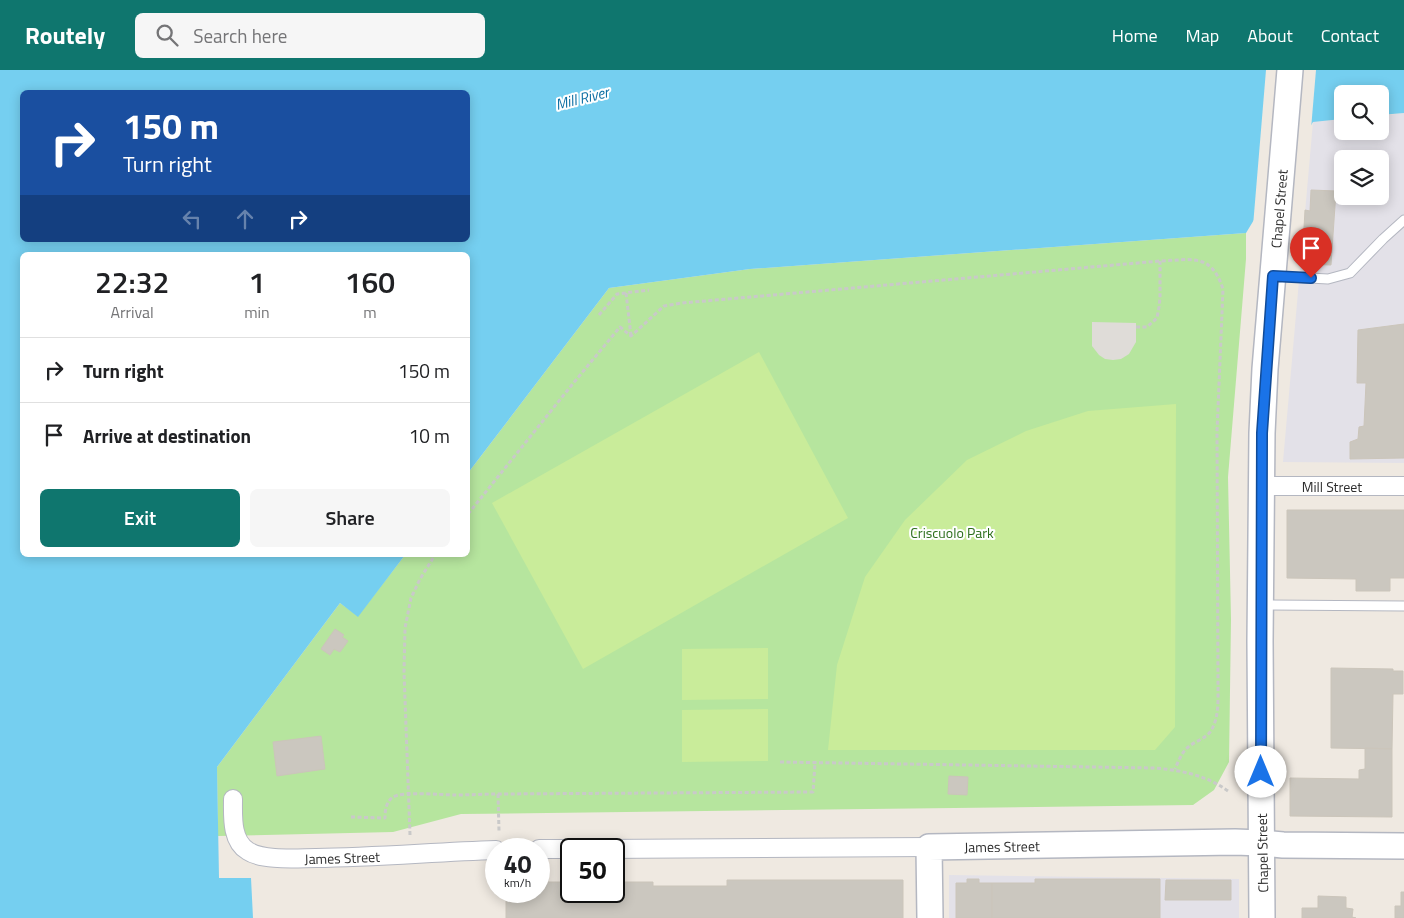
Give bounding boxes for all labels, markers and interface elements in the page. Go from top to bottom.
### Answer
search box [135,13,485,58]
text: Routely [25,17,105,53]
icon: search [153,21,181,49]
text: Search here [193,21,287,50]
text: Home [1112,22,1158,49]
text: Map [1186,22,1219,49]
text: About [1247,22,1293,49]
text: Contact [1321,22,1379,49]
water label: Mill River [553,80,613,116]
map controls [1334,85,1389,205]
button: search [1334,85,1389,140]
text: 150 m [123,99,219,153]
icon: right [40,110,105,175]
text: Turn right [123,147,212,181]
button: layers [1334,150,1389,205]
street label: Chapel Street [1265,168,1292,249]
icon: left [178,205,206,233]
icon: ahead [231,205,259,233]
icon: right [284,205,312,233]
pin [1290,227,1332,278]
icon: arrive [1297,234,1325,262]
text: 22:32 [95,259,169,305]
text: 1 [249,259,265,305]
text: 160 [345,259,395,305]
text: Arrival [110,300,154,324]
text: min [244,300,270,324]
text: m [363,300,377,324]
icon: right [40,356,68,384]
text: Turn right [83,356,164,385]
text: 150 m [398,356,450,385]
icon: arrive [40,421,68,449]
text: Arrive at destination [83,421,251,450]
text: 10 m [409,421,450,450]
street label: Mill Street [1302,476,1362,497]
button: Exit [40,489,240,547]
button: Share [250,489,450,547]
park label: Criscuolo Park [910,522,994,543]
position arrow [1234,745,1286,797]
street label: Chapel Street [1251,813,1273,893]
street label: James Street [964,835,1040,857]
speed limit sign: 50 [560,838,625,903]
street label: James Street [304,845,380,869]
text: 40 [503,845,532,883]
text: km/h [504,873,531,892]

